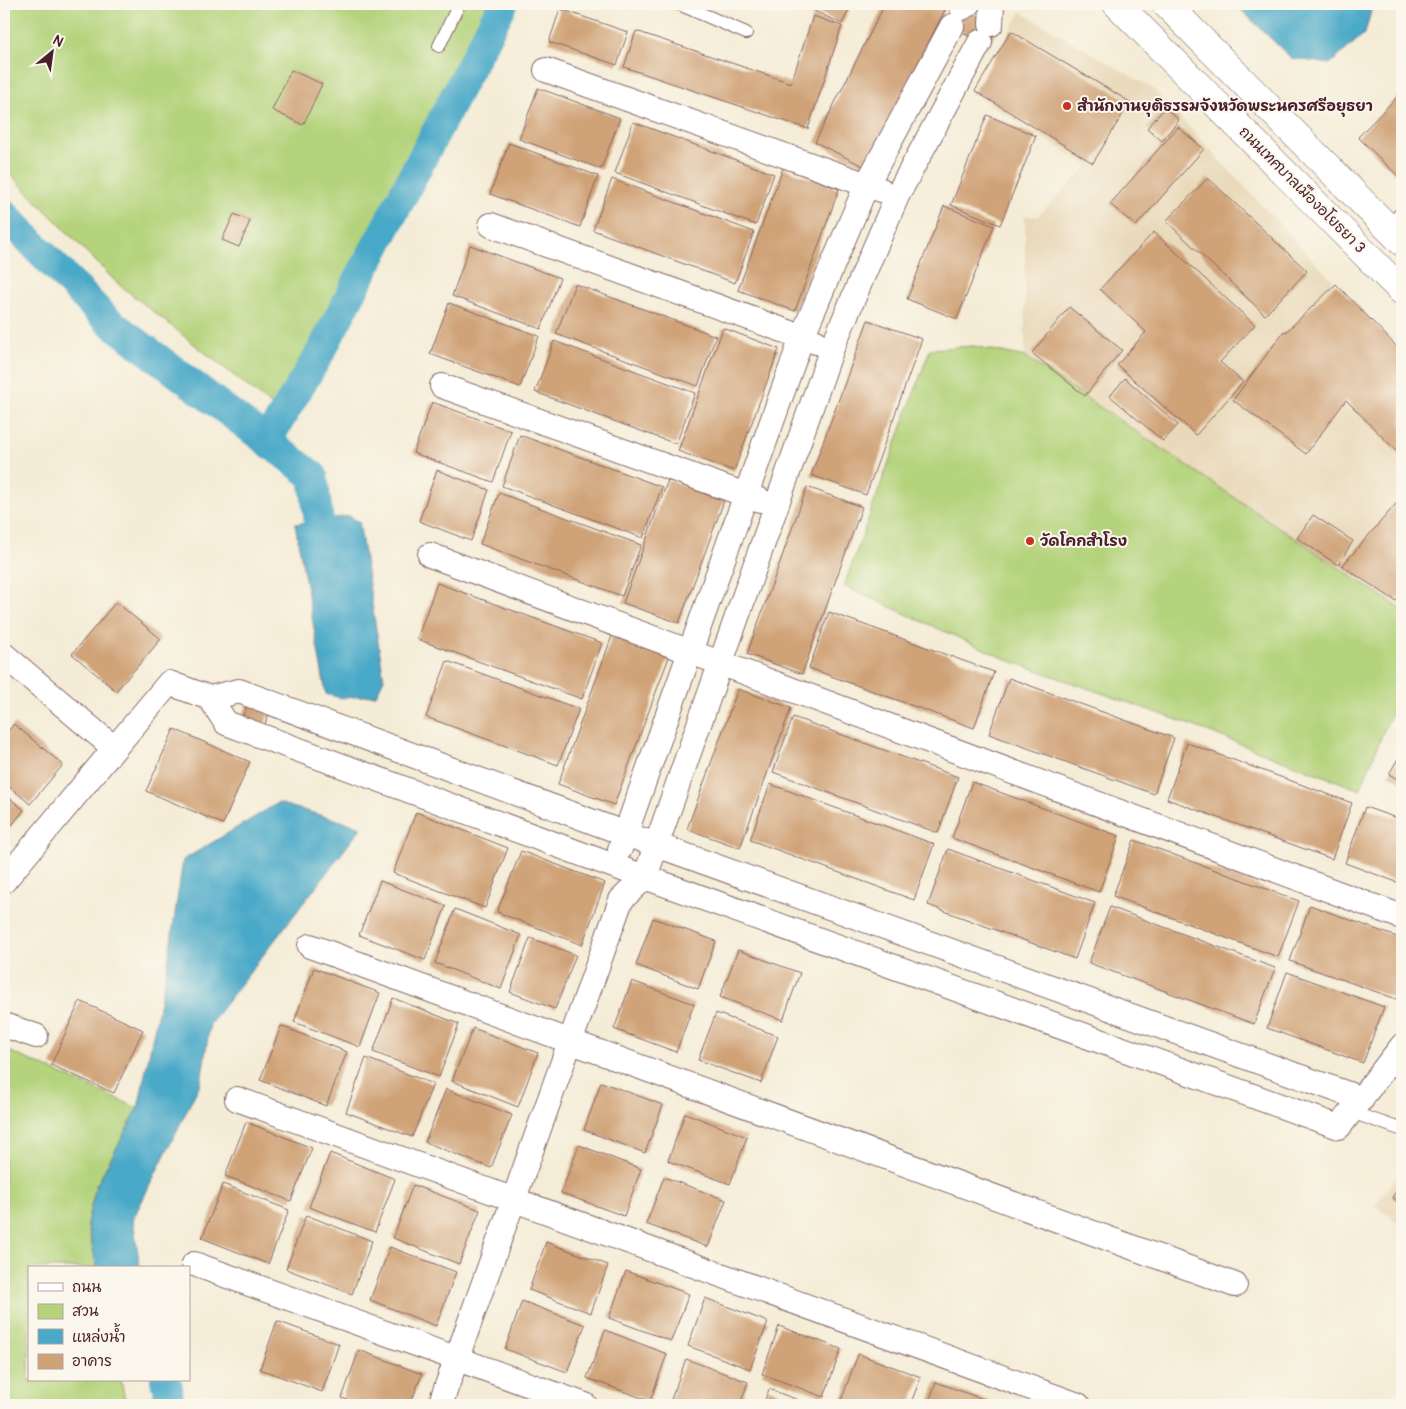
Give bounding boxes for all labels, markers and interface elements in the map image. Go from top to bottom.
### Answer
north arrow [28,28,78,78]
text: N [50,31,66,51]
place label: สำนักงานยุติธรรมจังหวัดพระนครศรีอยุธยา [1077,96,1373,117]
marker: สำนักงานยุติธรรมจังหวัดพระนครศรีอยุธยา [1061,100,1073,112]
street label: ถนนเทศบาลเมืองอโยธยา 3 [1235,122,1370,257]
place label: วัดโคกสำโรง [1040,531,1127,551]
marker: วัดโคกสำโรง [1024,535,1036,547]
legend [28,1266,190,1382]
text: ถนน [72,1278,101,1297]
text: สวน [72,1302,99,1321]
text: แหล่งน้ำ [72,1323,126,1347]
text: อาคาร [72,1352,112,1371]

